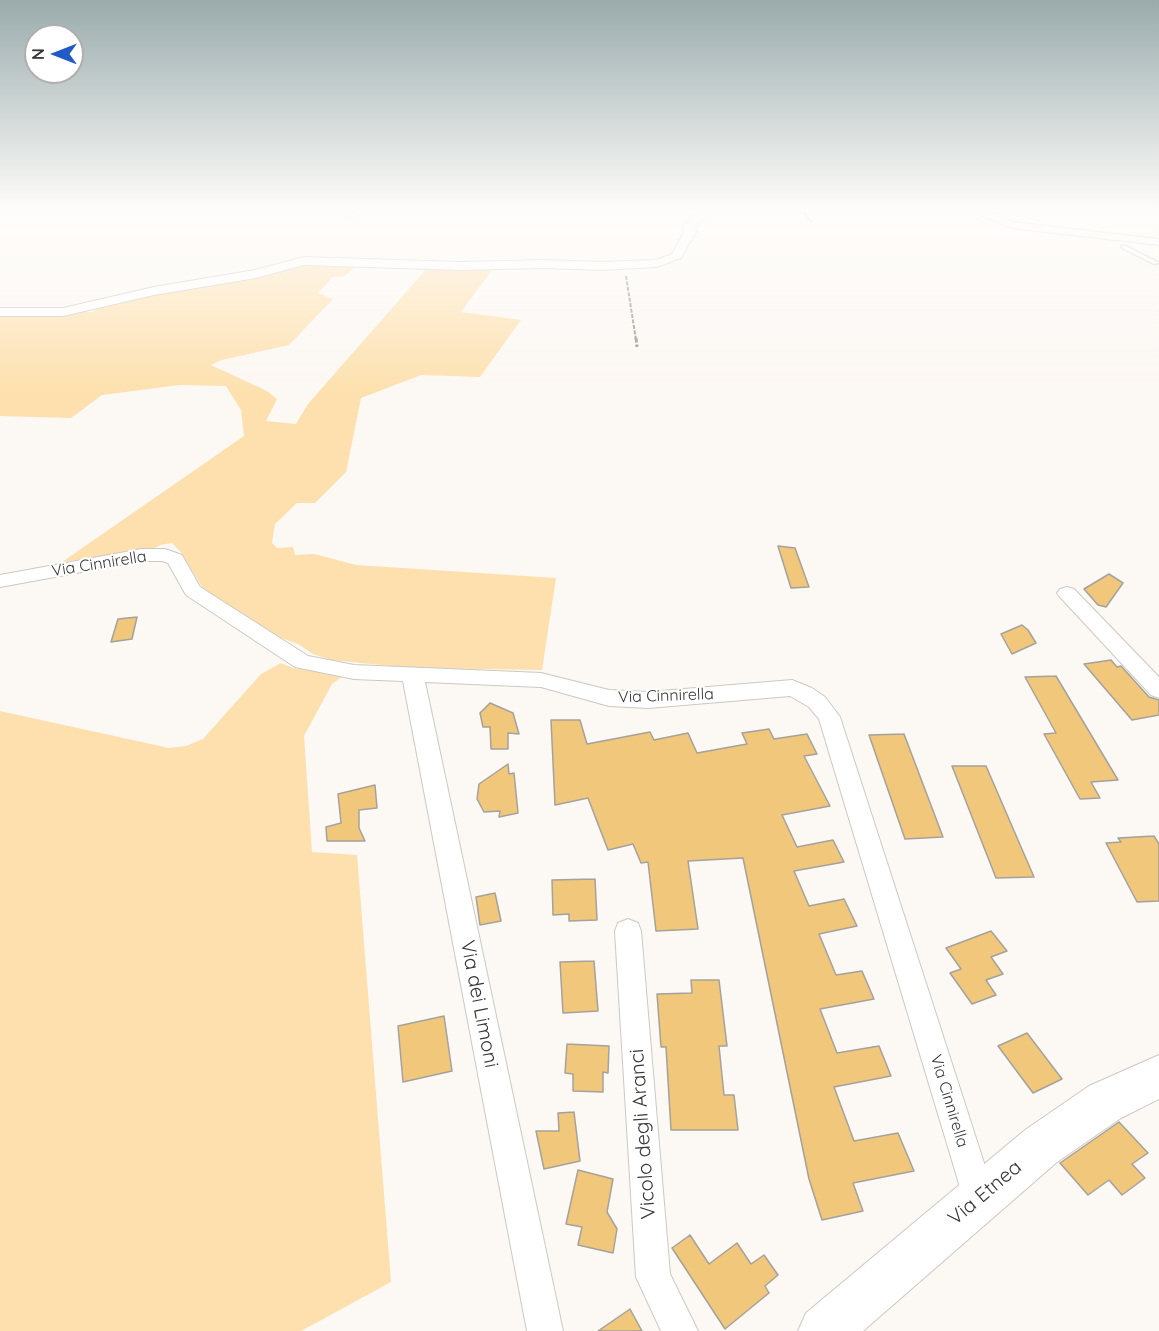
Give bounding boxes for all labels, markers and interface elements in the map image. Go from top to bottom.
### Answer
north arrow [24,24,84,84]
text: N [28,48,48,60]
street label: Via Cinnirella [50,547,148,581]
street label: Via Cinnirella [618,685,714,707]
street label: Via dei Limoni [455,938,503,1070]
street label: Vicolo degli Aranci [625,1048,661,1220]
street label: Via Cinnirella [926,1052,972,1150]
street label: Via Etnea [943,1155,1027,1231]

